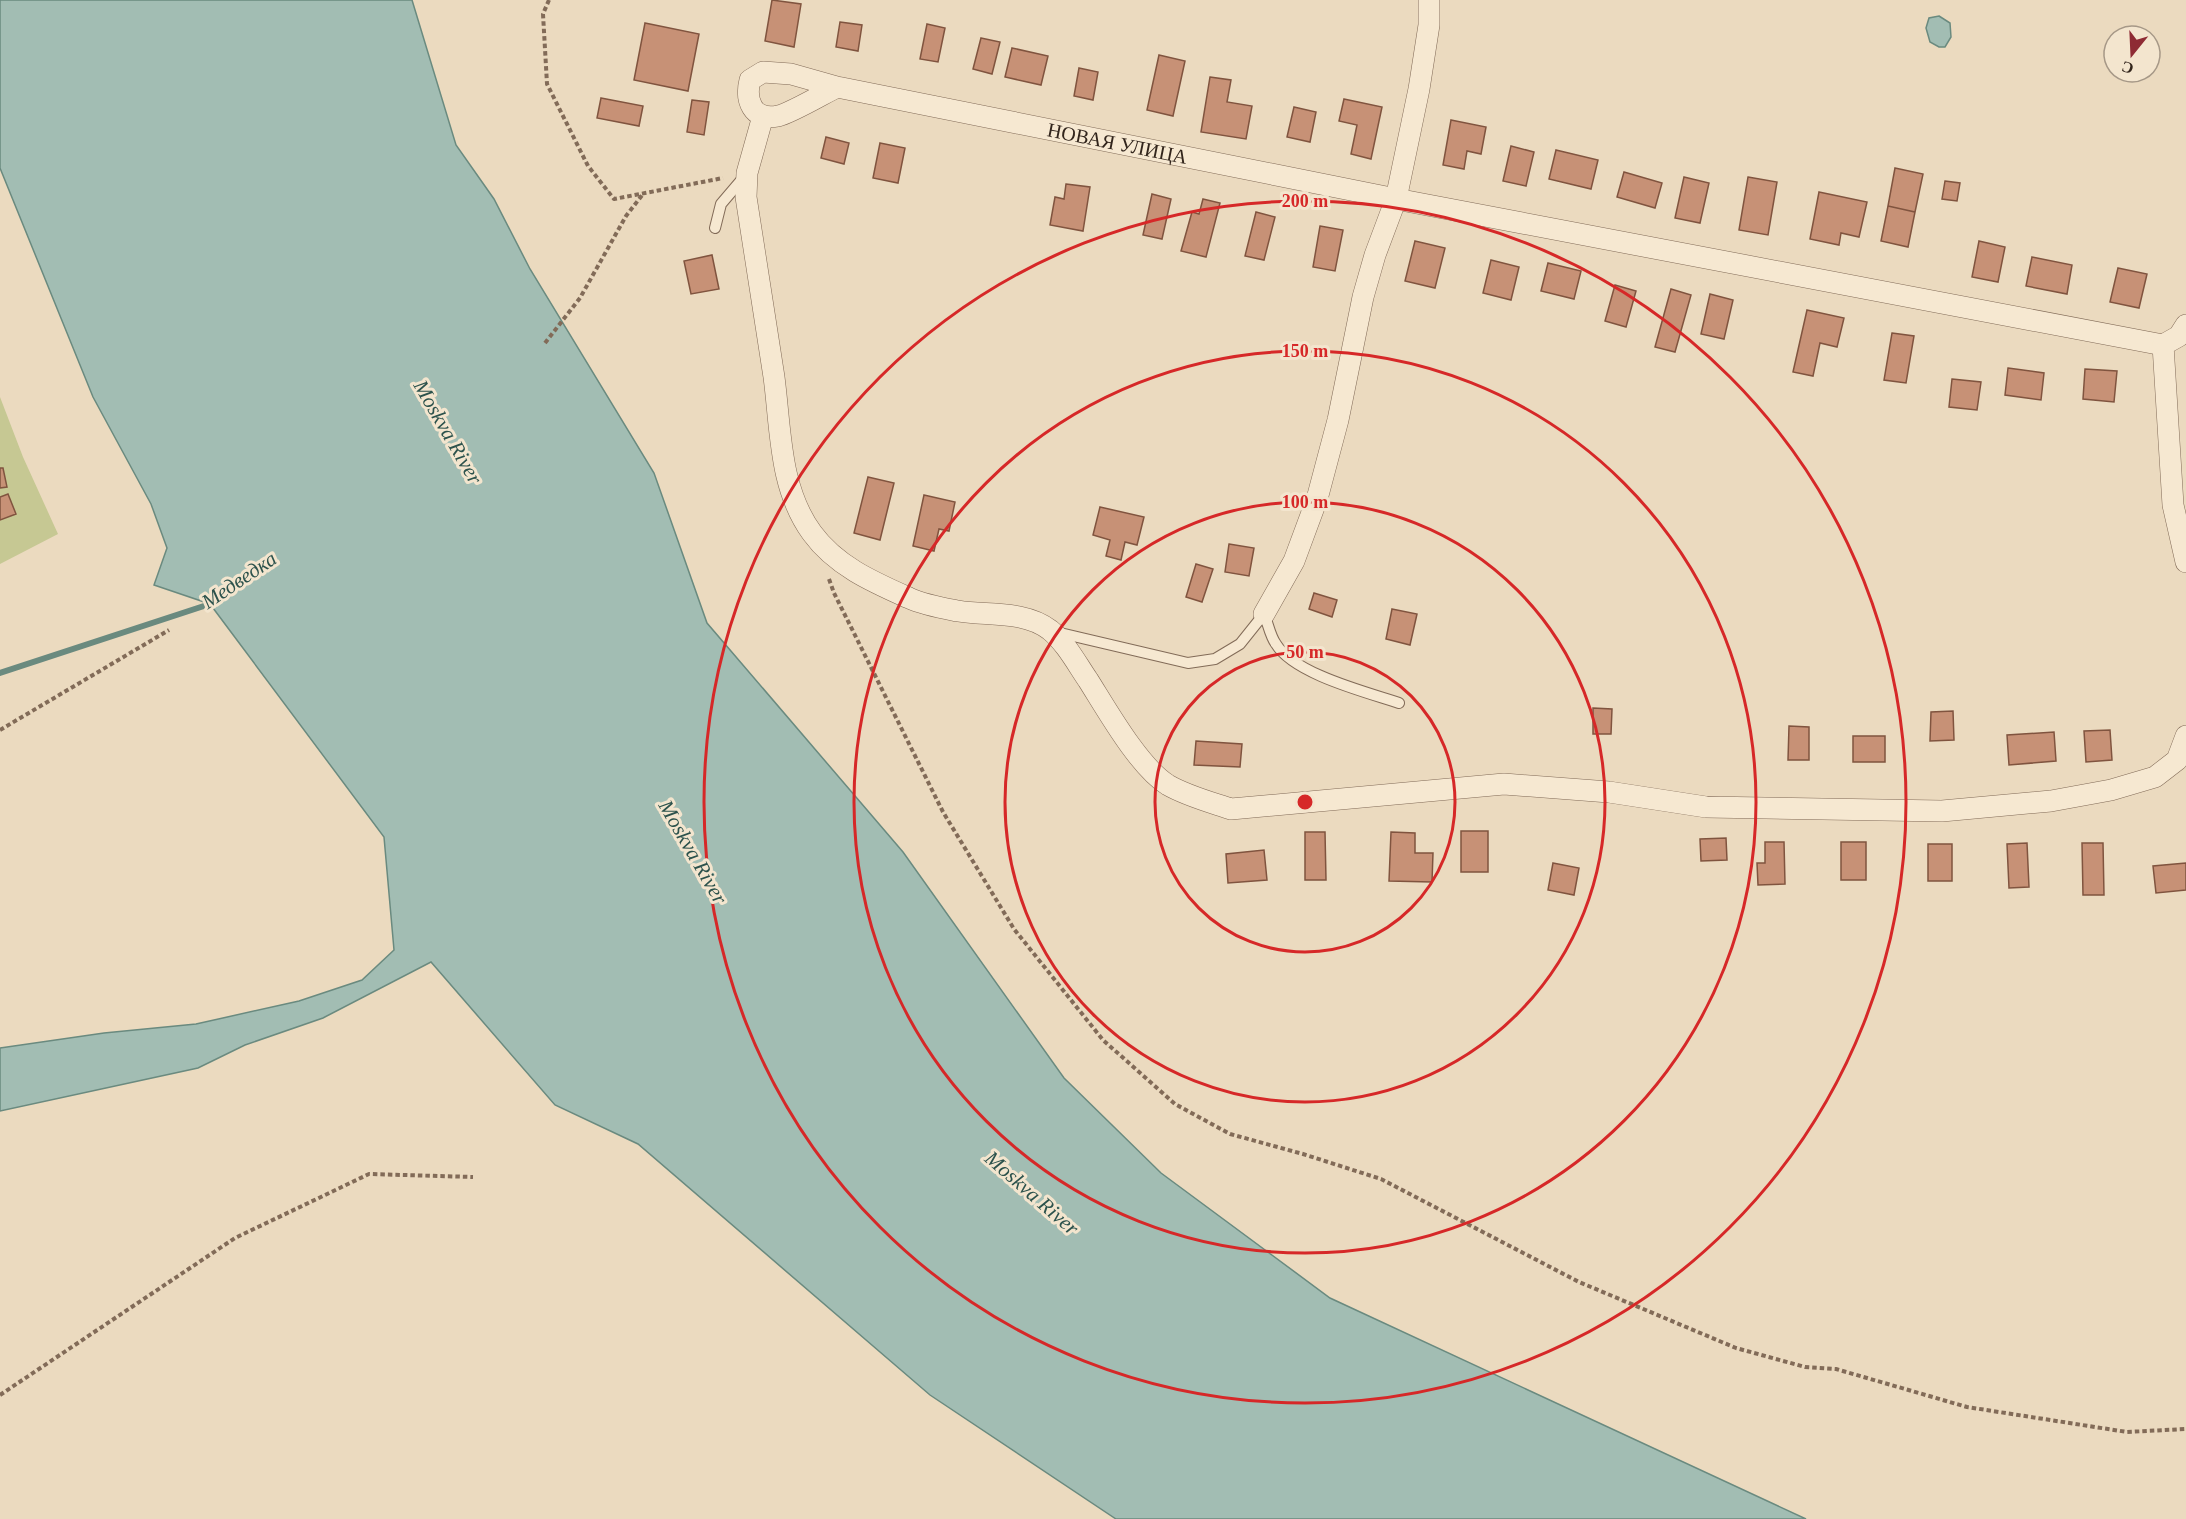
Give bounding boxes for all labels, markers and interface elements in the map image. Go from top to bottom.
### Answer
north arrow [2102,24,2162,84]
text: С [2119,58,2136,78]
street label: НОВАЯ УЛИЦА [1045,118,1190,168]
text: 200 m [1282,191,1328,211]
text: 150 m [1282,341,1328,361]
water label: Moskva River [408,375,488,489]
text: 100 m [1282,492,1328,512]
water label: Медведка [196,546,281,614]
text: 50 m [1286,642,1324,662]
centre of rings [1295,792,1315,812]
water label: Moskva River [653,795,733,909]
water label: Moskva River [980,1145,1084,1241]

